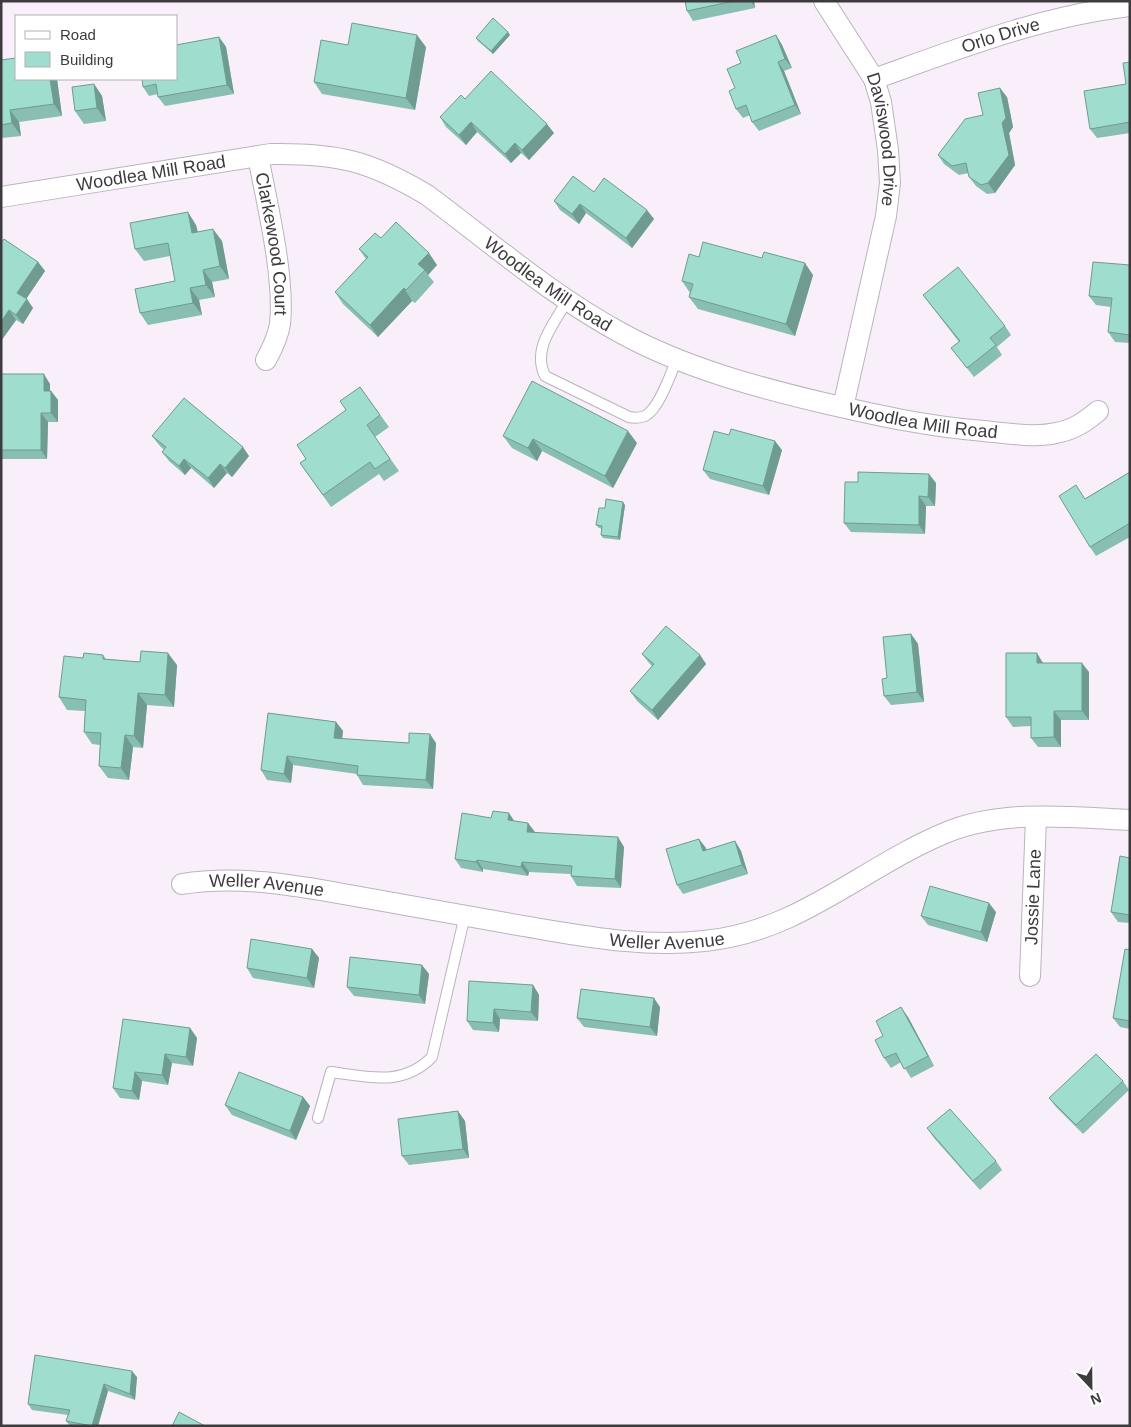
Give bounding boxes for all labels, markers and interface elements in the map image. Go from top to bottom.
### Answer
street label: Orlo Drive [959,14,1042,57]
legend [15,15,178,80]
text: Road [60,26,96,43]
text: Building [60,51,113,68]
street label: Daviswood Drive [863,70,900,207]
street label: Woodlea Mill Road [75,151,227,195]
street label: Clarkewood Court [251,171,291,316]
street label: Woodlea Mill Road [480,233,615,336]
street label: Woodlea Mill Road [847,399,999,442]
street label: Jossie Lane [1021,849,1045,945]
street label: Weller Avenue [209,870,326,900]
street label: Weller Avenue [608,928,726,953]
north arrow [1066,1362,1116,1412]
text: N [1088,1390,1104,1408]

